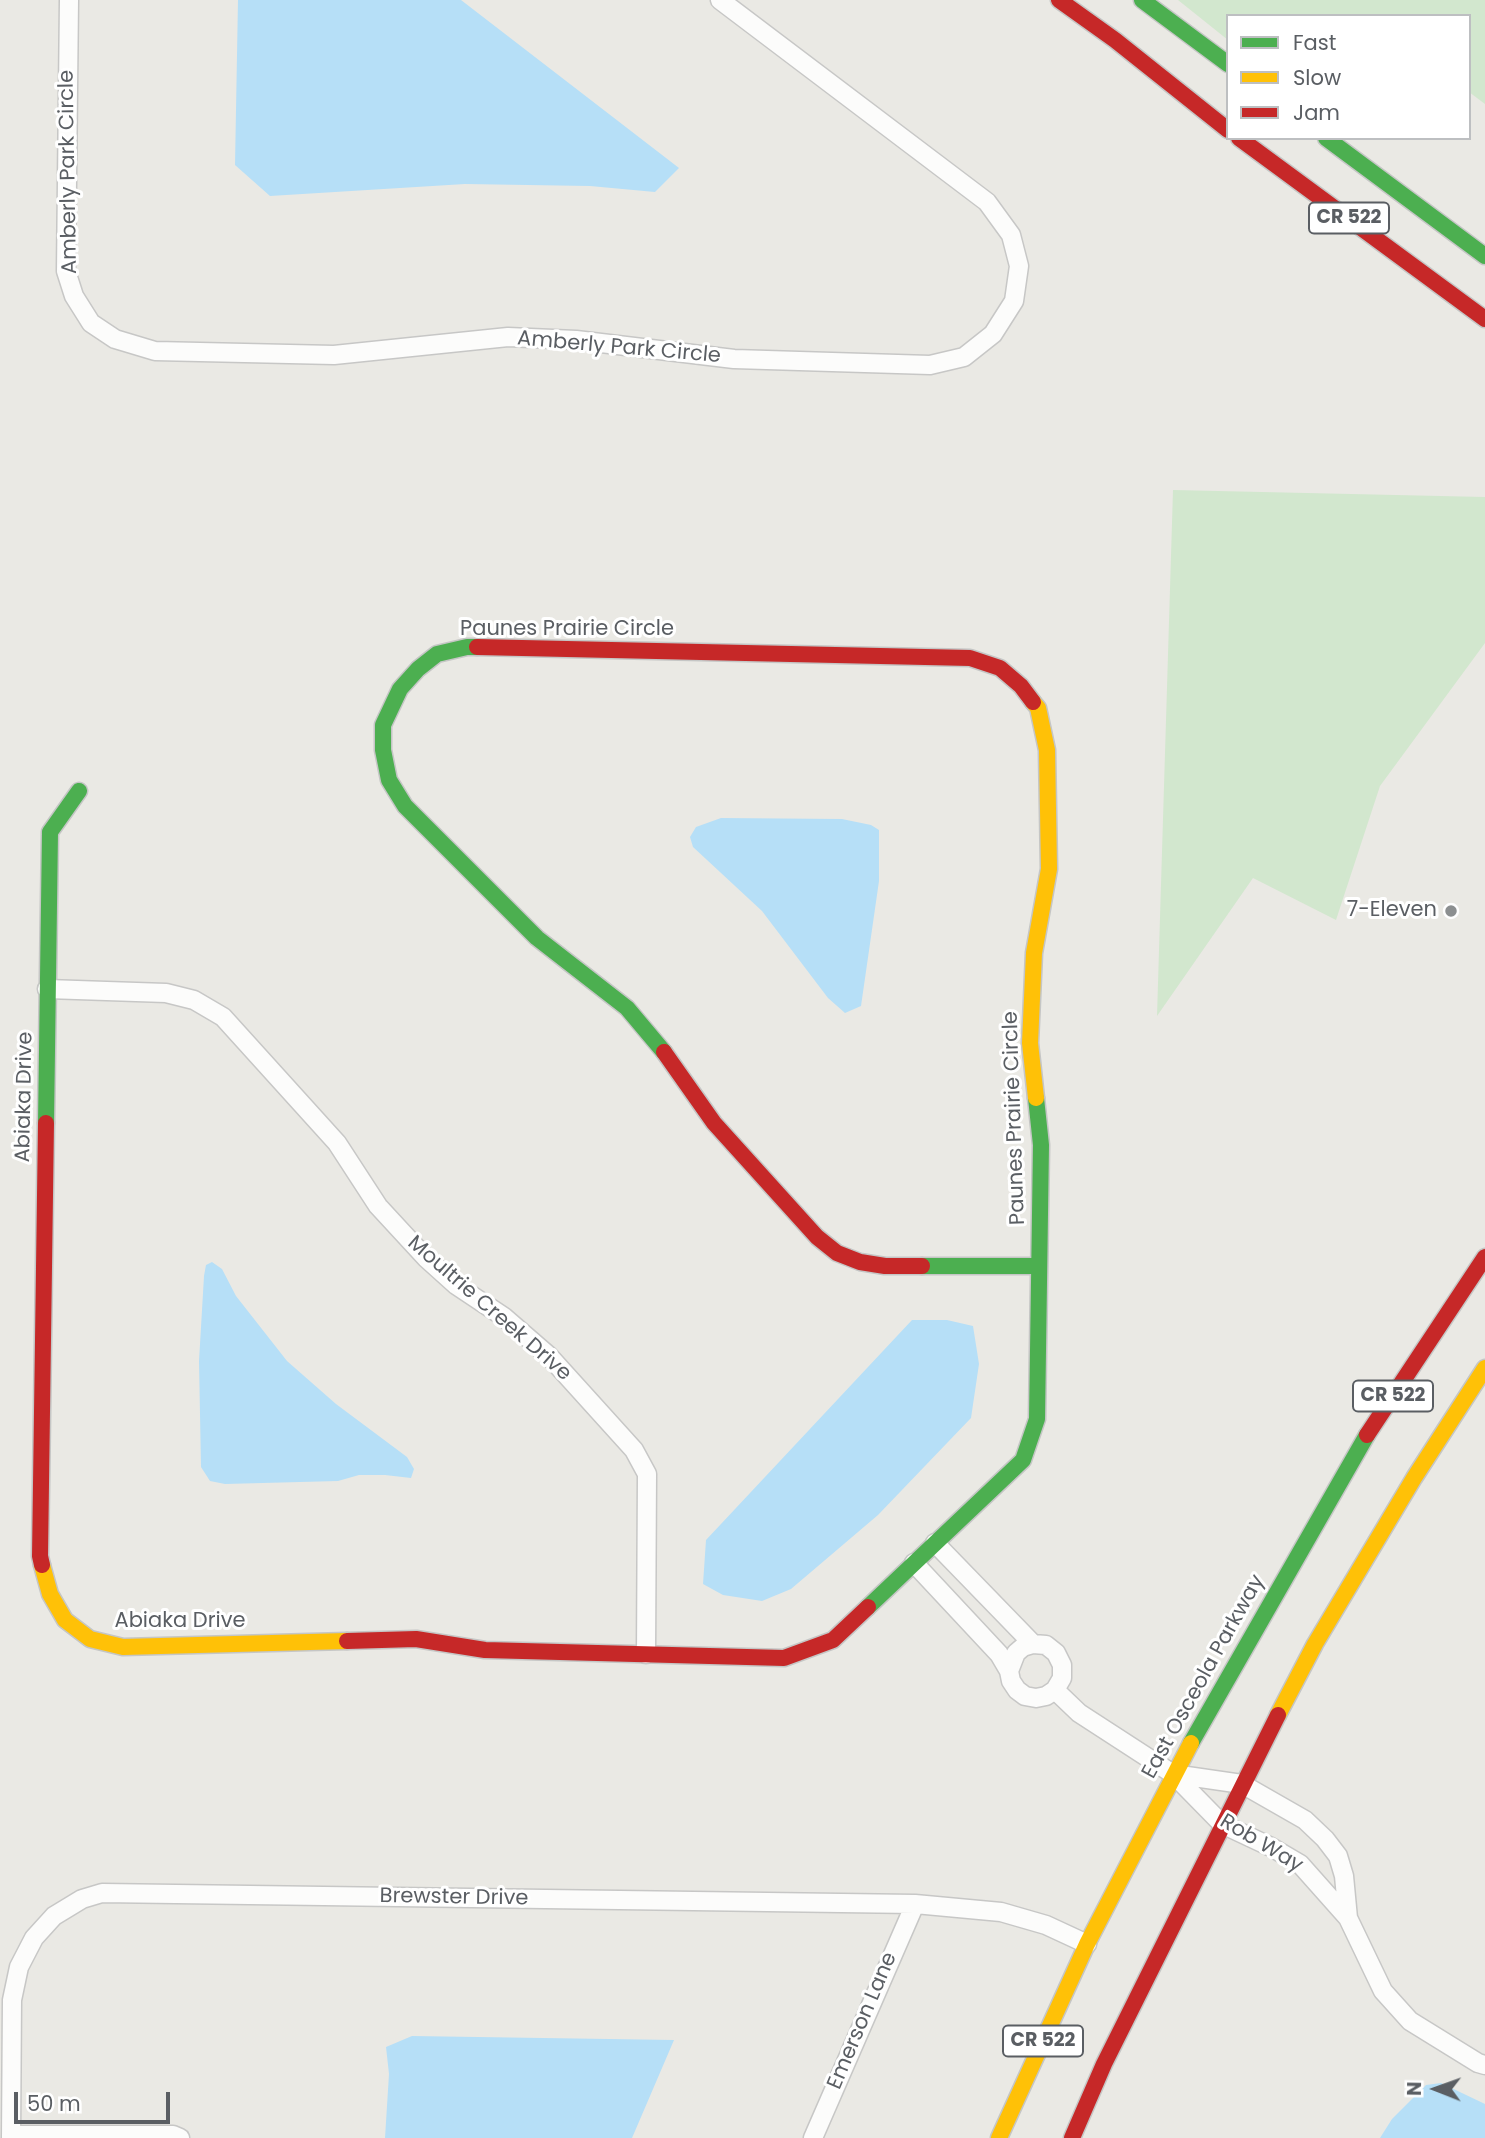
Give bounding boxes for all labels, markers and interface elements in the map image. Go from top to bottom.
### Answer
legend [1226,14,1471,140]
text: Fast [1293,28,1336,57]
text: Slow [1293,63,1341,92]
street label: Amberly Park Circle [55,70,83,274]
text: Jam [1293,98,1340,127]
road number: CR 522 [1309,202,1389,233]
street label: Amberly Park Circle [516,327,722,369]
street label: Paunes Prairie Circle [460,617,674,643]
place label: 7-Eleven [1347,898,1437,924]
marker: 7-Eleven [1443,903,1459,919]
street label: Paunes Prairie Circle [999,1011,1031,1225]
street label: Abiaka Drive [11,1031,39,1163]
street label: Moultrie Creek Drive [402,1231,576,1387]
road number: CR 522 [1353,1380,1433,1412]
street label: East Osceola Parkway [1137,1571,1271,1783]
street label: Abiaka Drive [115,1609,245,1635]
street label: Rob Way [1215,1809,1307,1879]
street label: Brewster Drive [379,1884,529,1912]
street label: Emerson Lane [823,1949,903,2093]
road number: CR 522 [1003,2025,1083,2056]
north arrow [1401,2054,1471,2124]
scale bar [18,2078,173,2122]
text: N [1401,2081,1428,2096]
text: 50 m [27,2089,81,2118]

